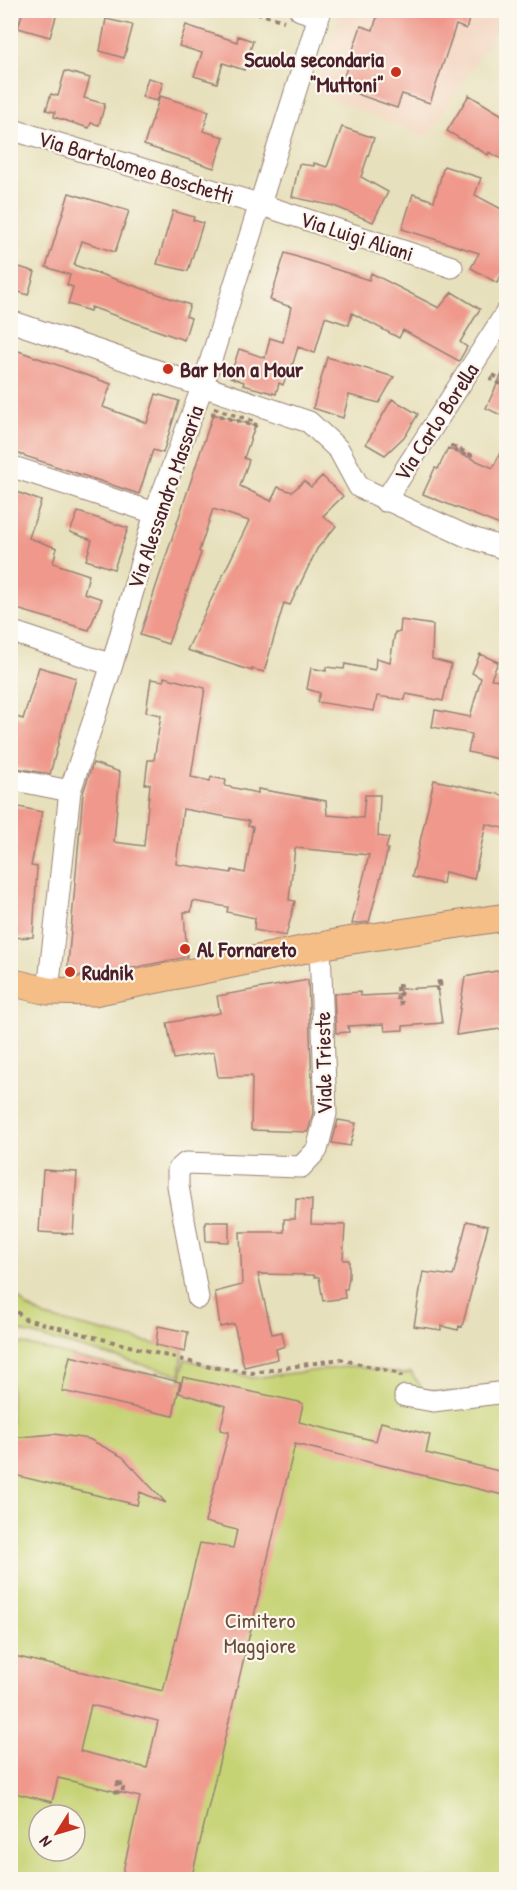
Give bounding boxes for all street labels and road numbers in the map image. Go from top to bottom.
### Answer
street label: Via Bartolomeo Boschetti [34,123,238,211]
street label: Via Luigi Aliani [296,204,418,268]
street label: Via Carlo Borella [387,357,486,487]
street label: Via Alessandro Massaria [120,401,211,593]
street label: Viale Trieste [307,1011,339,1115]

